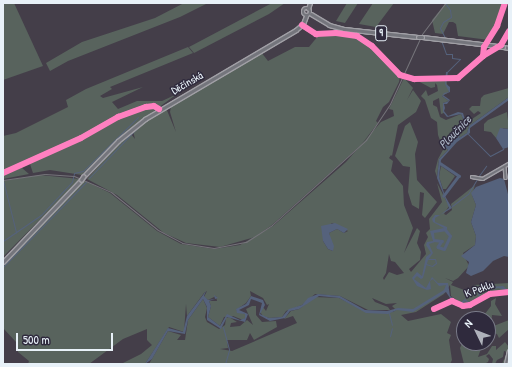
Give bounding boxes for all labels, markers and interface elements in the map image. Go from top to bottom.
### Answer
road number: 9 [375,25,387,41]
street label: Děčínská [169,69,205,97]
water label: Ploučnice [436,112,474,152]
street label: K Peklu [463,278,495,300]
north arrow [456,311,496,351]
text: N [461,317,475,330]
scale bar [18,325,115,351]
text: 500 m [23,331,50,348]

